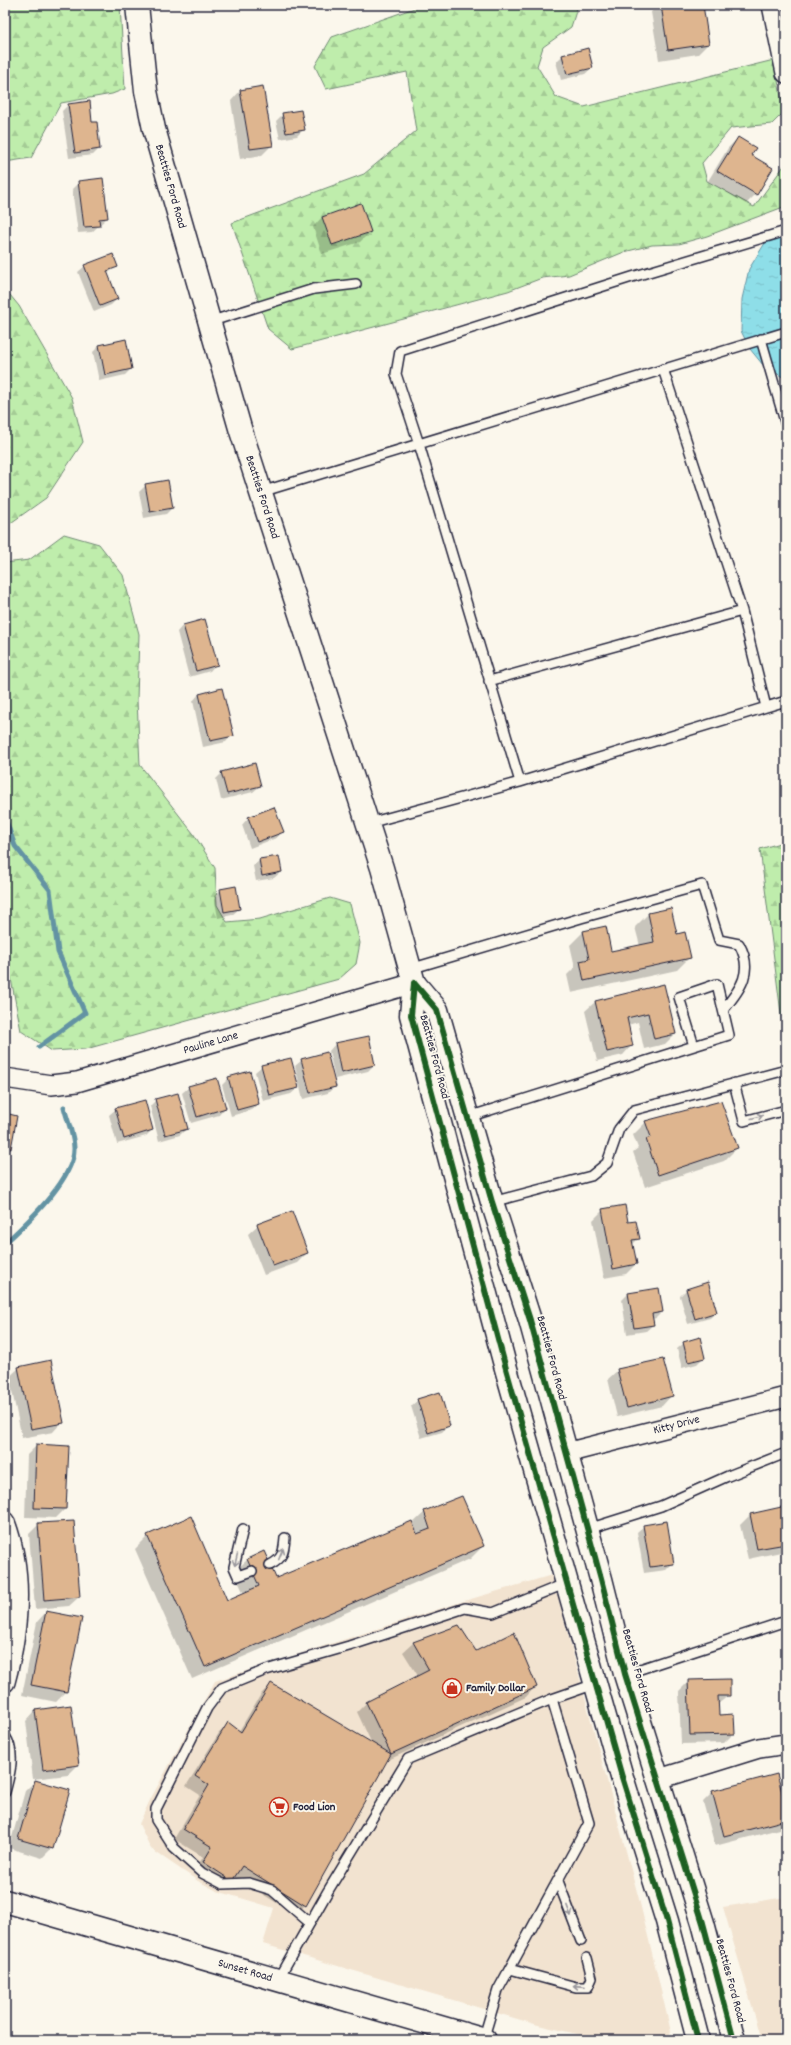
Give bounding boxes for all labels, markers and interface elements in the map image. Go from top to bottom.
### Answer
street label: Beatties Ford Road [150,142,191,230]
street label: Beatties Ford Road [241,453,284,541]
street label: Beatties Ford Road [415,1013,453,1101]
street label: Pauline Lane [181,1027,240,1059]
one-way arrow [750,1113,763,1121]
street label: Beatties Ford Road [532,1314,570,1402]
street label: Kitty Drive [651,1411,702,1439]
one-way arrow [278,1548,286,1560]
one-way arrow [231,1553,239,1566]
street label: Beatties Ford Road [617,1627,657,1715]
shop icon: Family Dollar [441,1677,463,1699]
place label: Family Dollar [466,1680,526,1697]
supermarket icon: Food Lion [268,1796,290,1818]
place label: Food Lion [293,1799,336,1816]
one-way arrow [566,1904,574,1916]
street label: Beatties Ford Road [711,1937,749,2025]
street label: Sunset Road [216,1955,274,1986]
one-way arrow [573,1983,586,1990]

